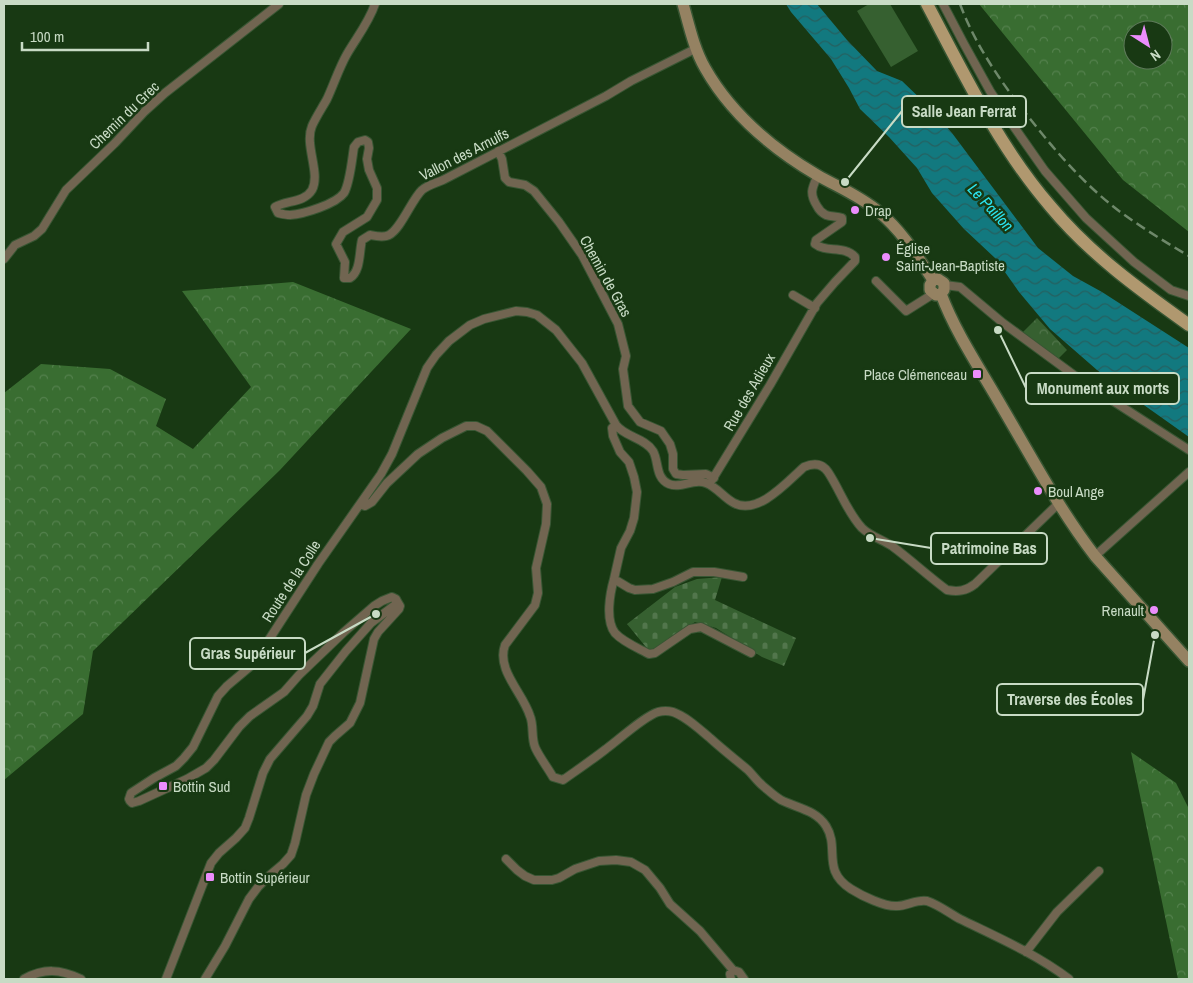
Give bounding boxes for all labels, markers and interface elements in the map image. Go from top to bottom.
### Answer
scale bar [22,20,149,52]
north arrow [1123,20,1173,70]
text: 100 m [30,26,64,47]
text: N [1147,46,1164,65]
street label: Chemin du Grec [84,76,164,154]
callout: Salle Jean Ferrat [902,96,1026,127]
text: Salle Jean Ferrat [912,100,1017,122]
street label: Vallon des Arnulfs [416,122,512,186]
water label: Le Paillon [963,178,1019,236]
place label: Drap [865,200,892,221]
marker: Drap [849,204,861,216]
street label: Chemin de Gras [575,231,637,321]
place label: Église Saint-Jean-Baptiste [896,238,1005,276]
marker: Église Saint-Jean-Baptiste [880,251,892,263]
street label: Rue des Adieux [718,348,780,435]
place label: Place Clémenceau [864,364,967,385]
marker: Place Clémenceau [971,368,983,380]
callout: Monument aux morts [1026,373,1179,404]
text: Monument aux morts [1037,377,1169,399]
place label: Boul Ange [1048,481,1104,502]
marker: Boul Ange [1032,485,1044,497]
callout: Patrimoine Bas [931,533,1047,564]
street label: Route de la Colle [256,536,326,626]
text: Patrimoine Bas [941,537,1037,559]
place label: Renault [1102,600,1145,621]
marker: Renault [1148,604,1160,616]
callout: Gras Supérieur [190,638,305,669]
text: Gras Supérieur [201,642,296,664]
callout: Traverse des Écoles [997,684,1143,715]
text: Traverse des Écoles [1007,688,1133,710]
place label: Bottin Sud [173,776,230,797]
marker: Bottin Sud [157,780,169,792]
place label: Bottin Supérieur [220,867,310,888]
marker: Bottin Supérieur [204,871,216,883]

